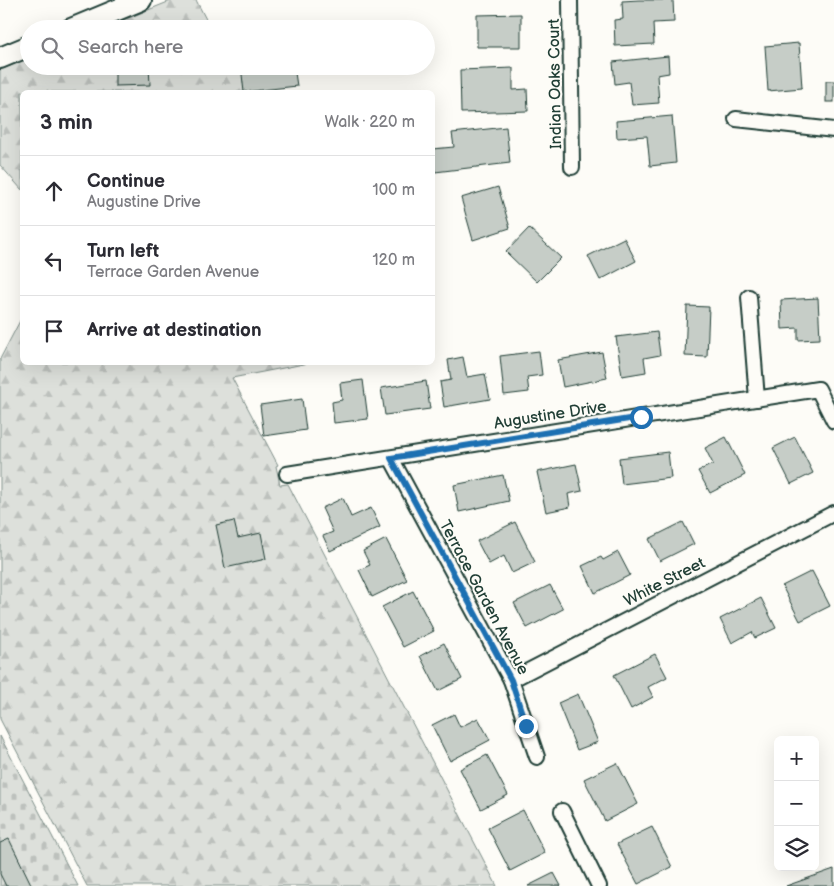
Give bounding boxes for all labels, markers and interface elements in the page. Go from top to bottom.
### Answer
street label: Indian Oaks Court [545,18,566,149]
search box [20,20,435,75]
icon: search [38,34,66,62]
text: Search here [78,36,183,59]
text: 3 min [40,110,93,135]
text: Walk · 220 m [325,113,415,132]
text: Continue [87,170,165,193]
icon: ahead [40,177,68,205]
text: 100 m [372,181,415,200]
text: Augustine Drive [87,193,201,212]
text: Turn left [87,240,159,263]
icon: left [40,247,68,275]
text: 120 m [372,251,415,270]
text: Terrace Garden Avenue [87,263,259,282]
icon: arrive [40,317,68,345]
text: Arrive at destination [87,319,262,342]
street label: Augustine Drive [493,397,608,434]
route start [630,406,653,429]
street label: Terrace Garden Avenue [435,517,533,679]
street label: White Street [621,554,708,611]
route end [515,715,538,738]
map controls [774,736,819,871]
button: + [774,736,819,781]
button: − [774,781,819,826]
button: layers [774,826,819,871]

